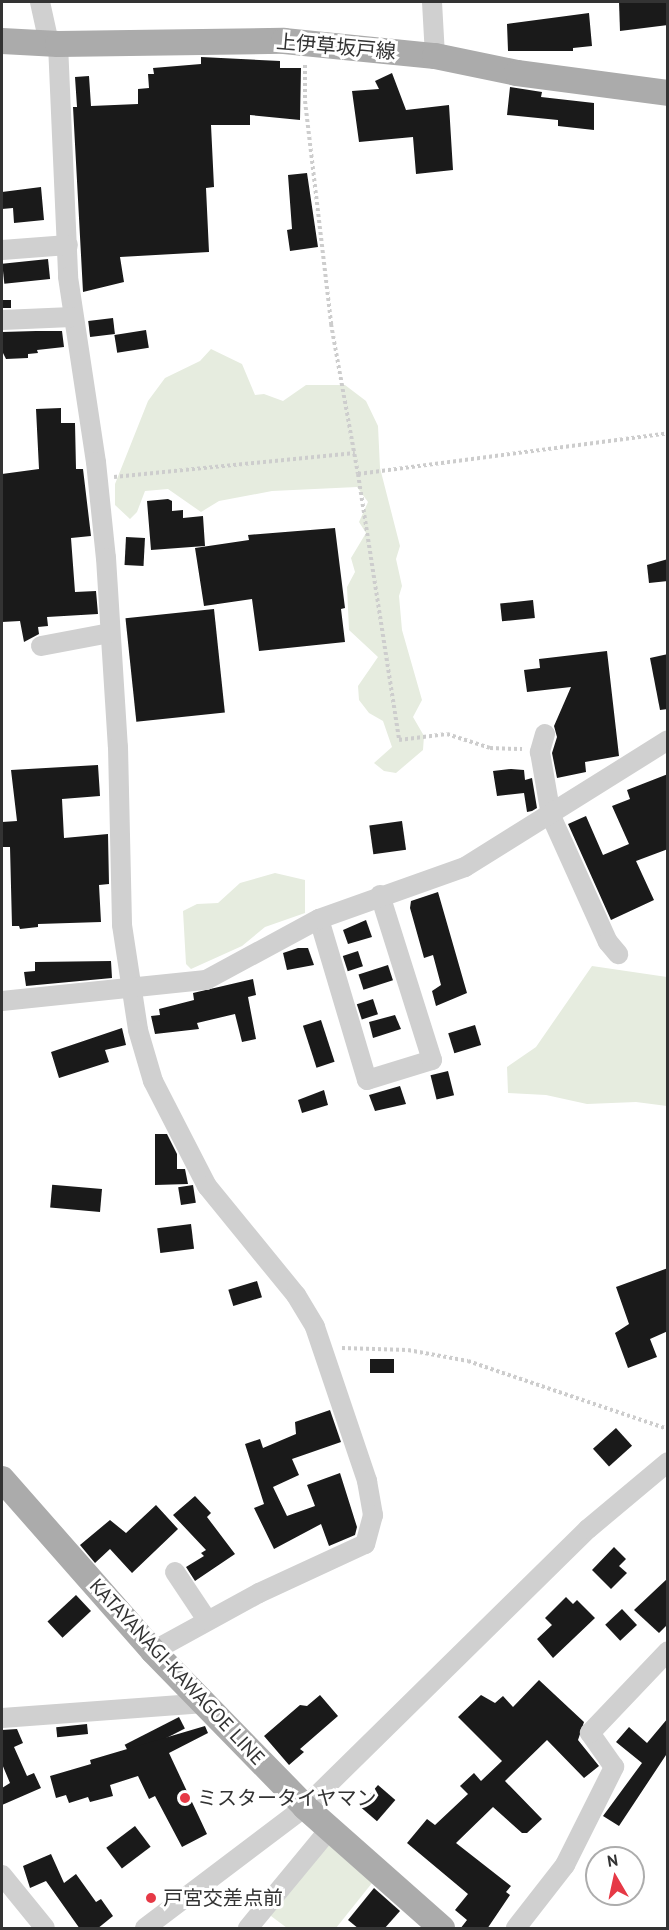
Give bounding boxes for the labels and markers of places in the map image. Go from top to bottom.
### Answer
place label: ミスタータイヤマン [197,1786,377,1810]
marker: ミスタータイヤマン [178,1791,192,1805]
place label: 戸宮交差点前 [163,1886,283,1910]
marker: 戸宮交差点前 [144,1891,158,1905]

